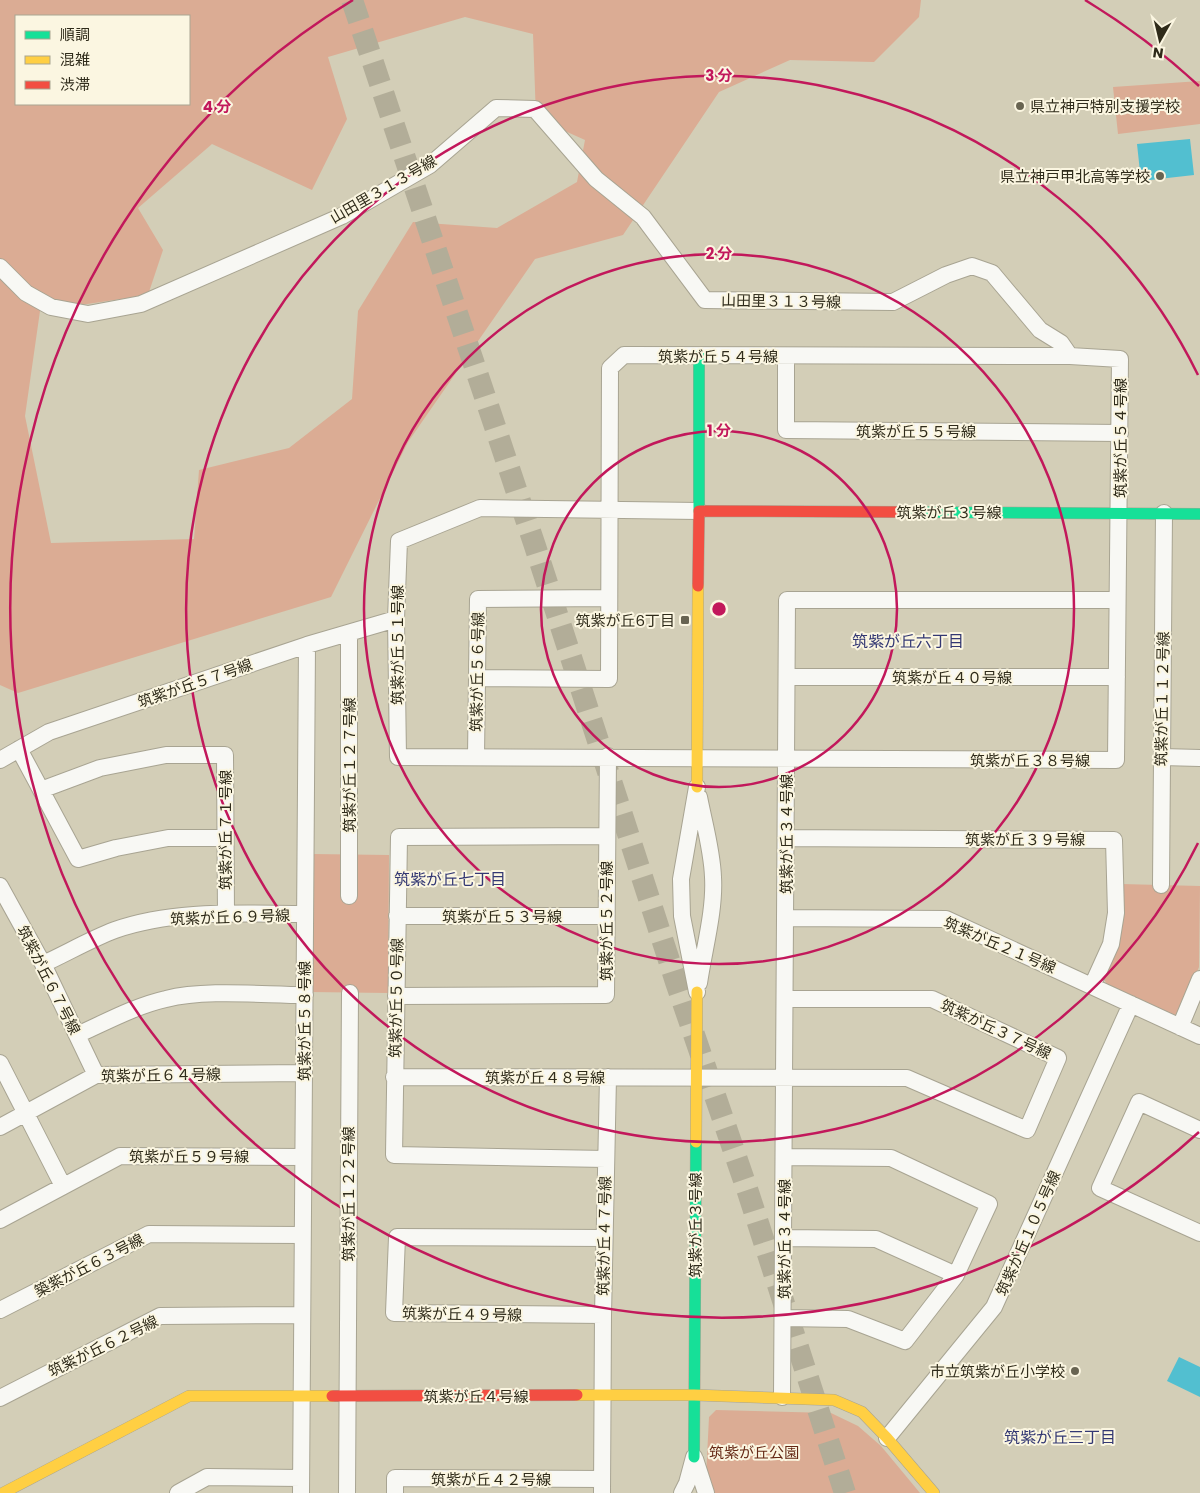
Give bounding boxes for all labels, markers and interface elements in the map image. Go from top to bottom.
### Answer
legend [15,15,190,105]
north arrow [1135,15,1185,65]
text: 順調 [60,24,90,45]
text: N [1152,42,1165,64]
text: 混雑 [60,49,90,70]
text: 3 分 [705,65,733,86]
text: 渋滞 [60,74,90,95]
text: 4 分 [203,96,231,117]
place label: 県立神戸特別支援学校 [1030,96,1180,117]
marker: 県立神戸特別支援学校 [1014,100,1026,112]
street label: 山田里３１３号線 [326,150,440,228]
place label: 県立神戸甲北高等学校 [1000,166,1150,187]
marker: 県立神戸甲北高等学校 [1154,170,1166,182]
text: 2 分 [706,243,732,264]
street label: 山田里３１３号線 [721,289,841,313]
street label: 筑紫が丘５４号線 [658,346,778,367]
street label: 筑紫が丘５４号線 [1110,378,1131,498]
text: 1 分 [707,420,731,441]
street label: 筑紫が丘５５号線 [856,421,976,442]
street label: 筑紫が丘３号線 [896,502,1002,523]
street label: 筑紫が丘５１号線 [387,585,408,705]
centre of rings [710,600,728,618]
place label: 筑紫が丘6丁目 [575,610,675,631]
street label: 筑紫が丘５６号線 [465,612,489,732]
marker: 筑紫が丘6丁目 [679,614,691,626]
district label: 筑紫が丘六丁目 [852,630,964,653]
street label: 筑紫が丘１１２号線 [1150,631,1174,767]
street label: 筑紫が丘５７号線 [135,654,255,712]
street label: 筑紫が丘４０号線 [892,667,1012,688]
street label: 筑紫が丘１２７号線 [339,697,360,833]
street label: 筑紫が丘３８号線 [970,750,1090,771]
street label: 筑紫が丘７１号線 [215,770,236,890]
street label: 筑紫が丘３４号線 [776,774,797,894]
street label: 筑紫が丘３９号線 [965,829,1085,850]
street label: 筑紫が丘５２号線 [596,861,617,981]
district label: 筑紫が丘七丁目 [394,868,506,891]
street label: 筑紫が丘６９号線 [170,904,290,930]
street label: 筑紫が丘５３号線 [442,906,562,927]
street label: 筑紫が丘２１号線 [941,912,1059,978]
street label: 筑紫が丘６７号線 [12,922,86,1038]
street label: 筑紫が丘５０号線 [384,938,408,1058]
street label: 筑紫が丘５８号線 [294,961,315,1081]
street label: 筑紫が丘３７号線 [937,994,1055,1064]
street label: 筑紫が丘６４号線 [101,1063,221,1087]
street label: 筑紫が丘４８号線 [485,1067,605,1088]
street label: 筑紫が丘１２２号線 [338,1126,359,1262]
street label: 筑紫が丘５９号線 [129,1146,249,1167]
street label: 筑紫が丘１０５号線 [991,1167,1065,1299]
street label: 筑紫が丘３号線 [685,1172,706,1278]
street label: 筑紫が丘４７号線 [592,1176,616,1296]
street label: 筑紫が丘３４号線 [774,1179,795,1299]
street label: 築紫が丘６３号線 [31,1228,147,1302]
street label: 筑紫が丘４９号線 [402,1302,522,1326]
street label: 筑紫が丘６２号線 [44,1310,162,1382]
place label: 市立筑紫が丘小学校 [930,1361,1065,1382]
marker: 市立筑紫が丘小学校 [1069,1365,1081,1377]
street label: 筑紫が丘４号線 [423,1386,529,1407]
district label: 筑紫が丘三丁目 [1004,1426,1116,1449]
park label: 筑紫が丘公園 [709,1442,799,1463]
street label: 筑紫が丘４２号線 [431,1469,551,1490]

